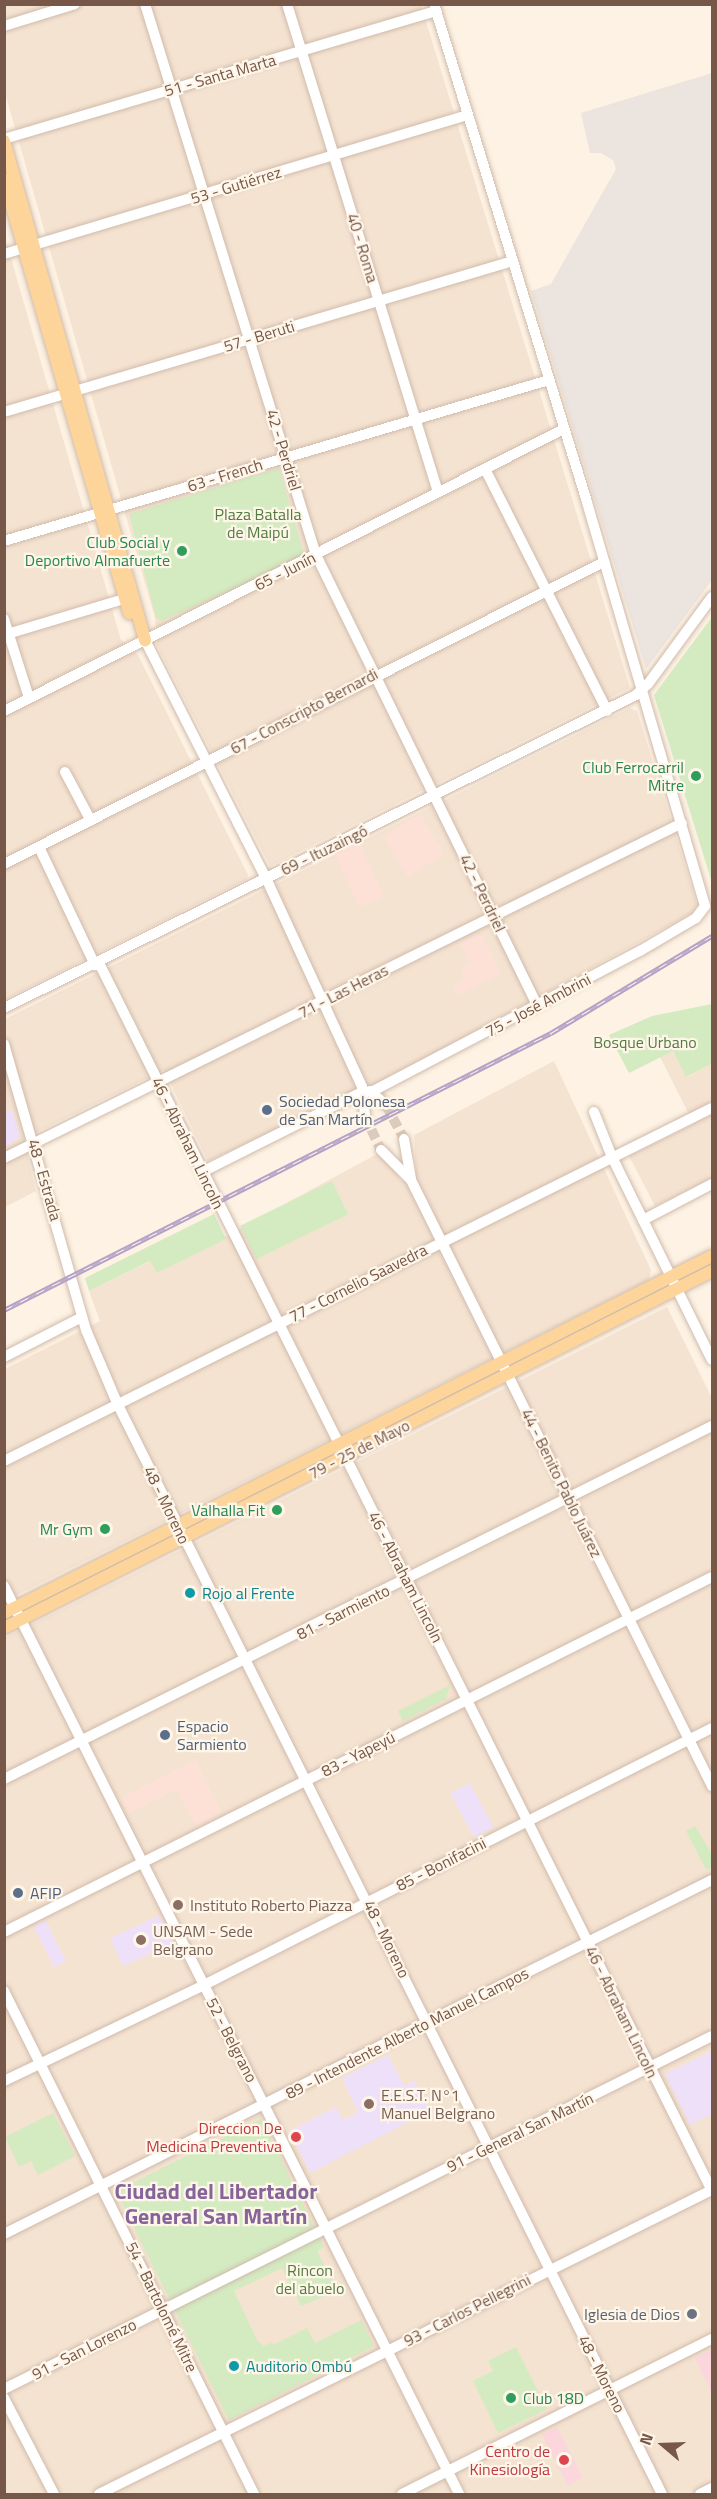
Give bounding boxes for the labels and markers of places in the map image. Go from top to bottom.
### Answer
place label: Club Social y Deportivo Almafuerte [25,532,170,570]
marker: Club Social y Deportivo Almafuerte [175,544,189,558]
place label: Club Ferrocarril Mitre [582,757,684,795]
marker: Club Ferrocarril Mitre [689,769,703,783]
place label: Sociedad Polonesa de San Martín [279,1091,405,1129]
marker: Sociedad Polonesa de San Martín [260,1103,274,1117]
place label: Valhalla Fit [191,1500,265,1520]
marker: Valhalla Fit [270,1503,284,1517]
place label: Mr Gym [40,1519,93,1539]
marker: Mr Gym [98,1522,112,1536]
place label: Rojo al Frente [202,1583,295,1603]
marker: Rojo al Frente [183,1586,197,1600]
place label: Espacio Sarmiento [177,1716,247,1754]
marker: Espacio Sarmiento [158,1728,172,1742]
place label: AFIP [30,1883,61,1903]
marker: AFIP [11,1886,25,1900]
place label: Instituto Roberto Piazza [190,1895,352,1915]
marker: Instituto Roberto Piazza [171,1898,185,1912]
place label: UNSAM - Sede Belgrano [153,1921,253,1959]
marker: UNSAM - Sede Belgrano [134,1933,148,1947]
place label: E.E.S.T. N°1 Manuel Belgrano [381,2085,495,2123]
marker: E.E.S.T. N°1 Manuel Belgrano [362,2097,376,2111]
place label: Direccion De Medicina Preventiva [146,2118,282,2156]
marker: Direccion De Medicina Preventiva [287,2128,305,2146]
place label: Iglesia de Dios [584,2304,680,2324]
marker: Iglesia de Dios [685,2307,699,2321]
place label: Auditorio Ombú [246,2356,352,2376]
marker: Auditorio Ombú [227,2359,241,2373]
place label: Club 18D [523,2388,584,2408]
marker: Club 18D [504,2391,518,2405]
place label: Centro de Kinesiología [469,2441,550,2479]
marker: Centro de Kinesiología [555,2451,573,2469]

